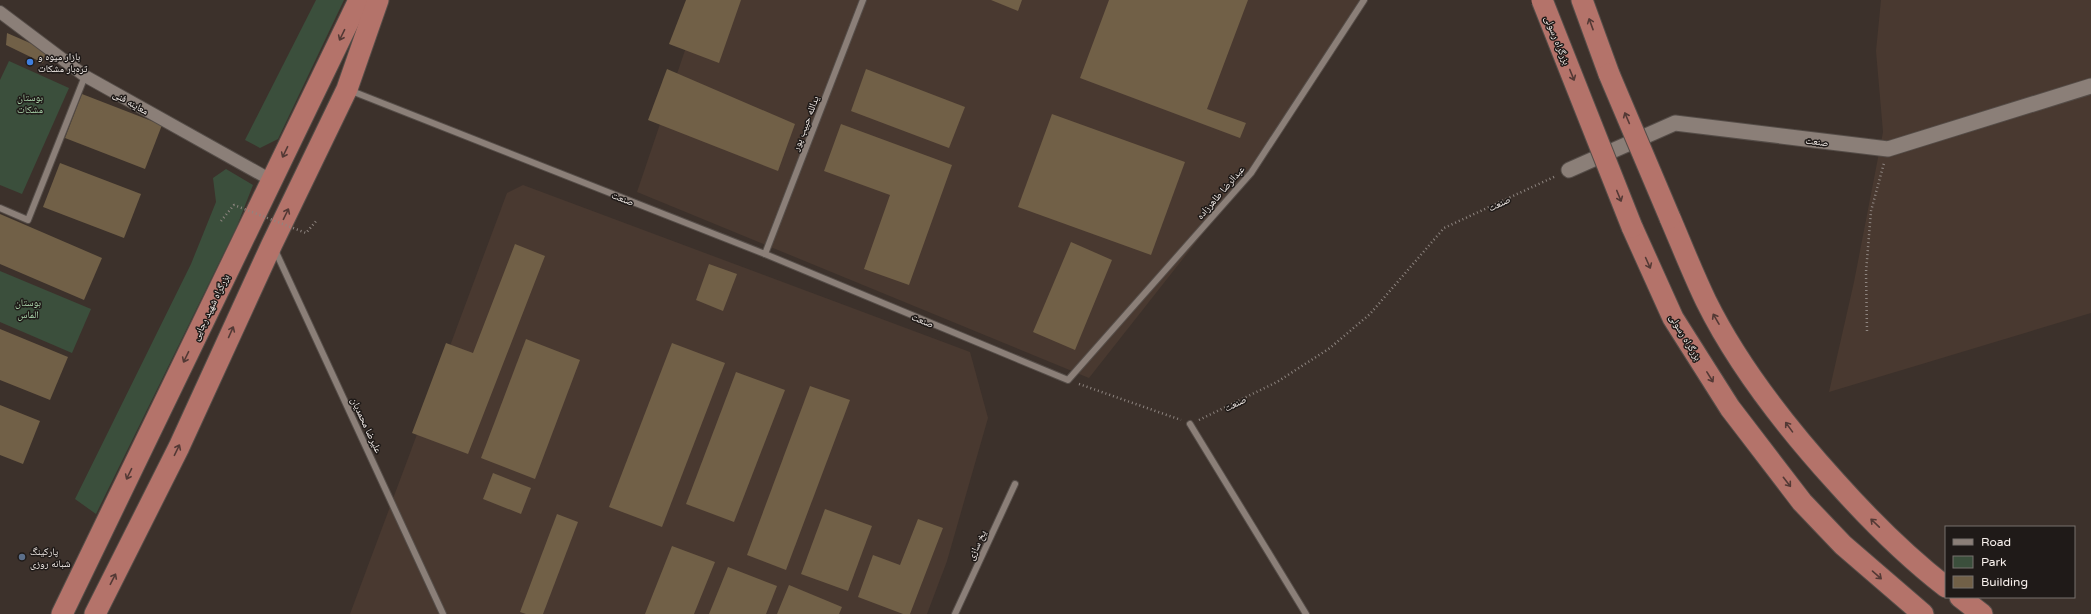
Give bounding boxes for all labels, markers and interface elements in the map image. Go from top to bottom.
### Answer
street label: بزرگراه رسولی [1542,14,1572,67]
one-way arrow [1586,18,1594,30]
one-way arrow [338,29,345,41]
place label: بازار میوه و تره‌بار مشکات [38,51,87,75]
marker: بازار میوه و تره‌بار مشکات [25,57,35,67]
one-way arrow [1568,69,1576,81]
street label: معاینه فنی [111,88,151,118]
park label: بوستان مشکات [17,92,43,116]
street label: یدالله حبیب پور [790,94,822,153]
one-way arrow [1623,112,1631,124]
street label: صنعت [1805,135,1829,149]
one-way arrow [281,145,288,157]
street label: عبدالرضا طاهرزاده [1194,163,1247,222]
street label: صنعت [610,189,636,209]
one-way arrow [1616,190,1624,202]
street label: صنعت [1486,194,1513,214]
one-way arrow [283,208,290,220]
one-way arrow [1645,257,1652,269]
street label: بزرگراه شهید رجایی [190,272,232,343]
park label: بوستان الماس [15,297,41,321]
street label: صنعت [910,311,936,331]
street label: بزرگراه رسولی [1667,312,1704,363]
one-way arrow [1712,313,1720,325]
one-way arrow [228,326,235,338]
one-way arrow [182,351,189,363]
one-way arrow [1706,371,1714,382]
street label: صنعت [1222,393,1249,414]
street label: علیرضا محمدیان [348,396,384,455]
one-way arrow [1784,421,1793,432]
one-way arrow [174,445,181,457]
one-way arrow [125,468,132,480]
one-way arrow [1782,476,1791,487]
one-way arrow [1870,519,1880,528]
legend [1945,526,2075,598]
street label: یخ سازی [965,528,989,562]
text: Road [1981,535,2011,549]
place label: پارکینگ شبانه روزی [30,546,71,570]
marker: پارکینگ شبانه روزی [17,552,27,562]
text: Park [1981,555,2007,569]
one-way arrow [1871,570,1881,579]
one-way arrow [110,573,117,585]
text: Building [1981,575,2028,589]

